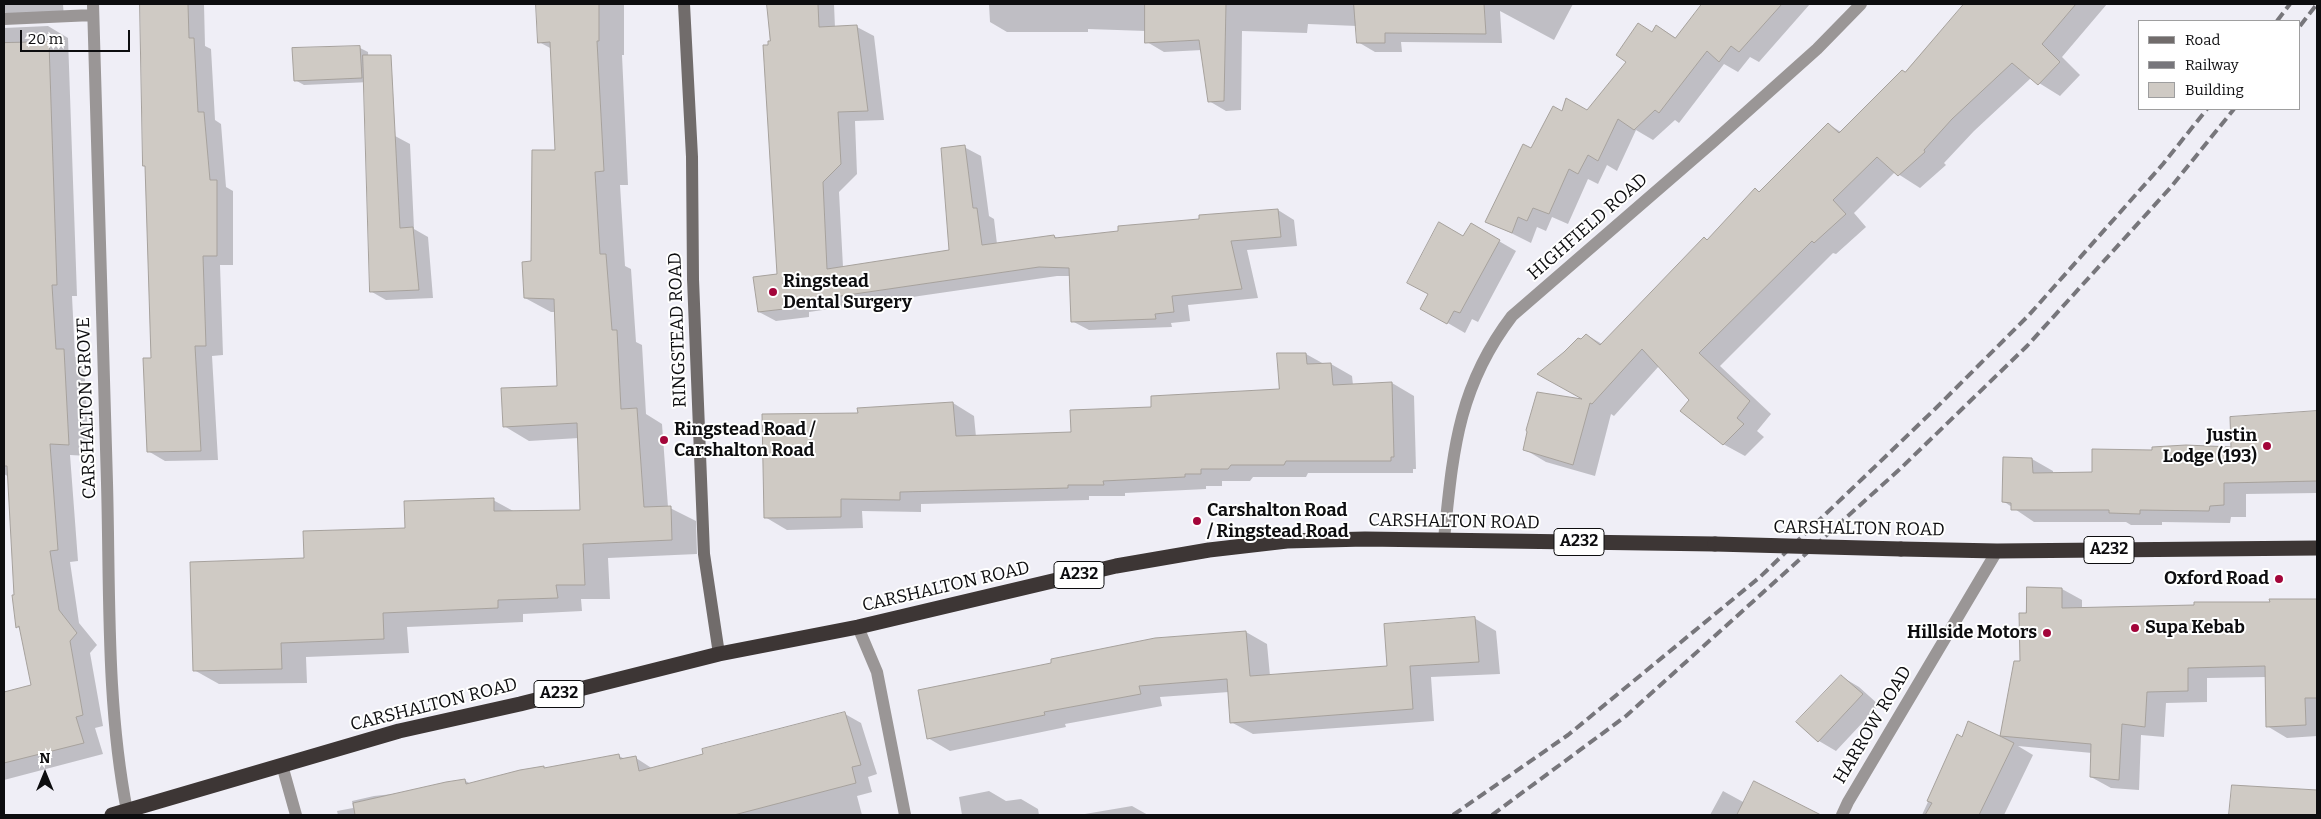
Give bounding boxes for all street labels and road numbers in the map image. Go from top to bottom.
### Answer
street label: HIGHFIELD ROAD [1524,169,1652,285]
street label: RINGSTEAD ROAD [664,252,692,408]
street label: CARSHALTON GROVE [73,317,101,499]
street label: CARSHALTON ROAD [1368,510,1540,534]
street label: CARSHALTON ROAD [1773,517,1945,541]
road number: A232 [1554,528,1604,556]
road number: A232 [2084,536,2134,564]
street label: CARSHALTON ROAD [860,557,1032,617]
road number: A232 [1054,562,1104,588]
street label: HARROW ROAD [1829,662,1917,788]
street label: CARSHALTON ROAD [348,674,520,736]
road number: A232 [534,681,584,708]

